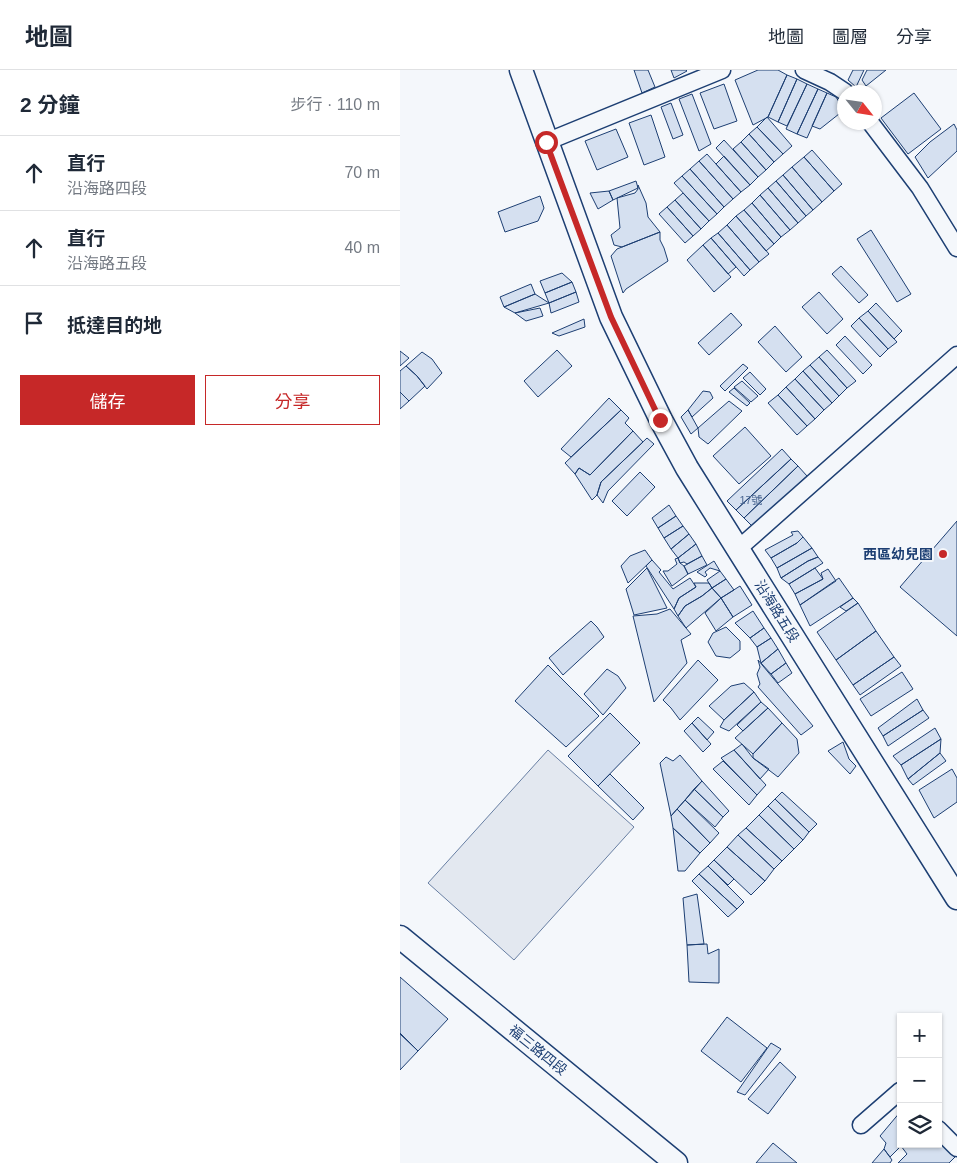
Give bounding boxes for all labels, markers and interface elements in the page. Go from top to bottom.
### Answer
text: 地圖 [25,23,73,50]
text: 地圖 [768,27,804,47]
text: 圖層 [832,27,868,47]
text: 分享 [896,27,932,47]
north arrow [837,85,882,130]
text: 2 分鐘 [20,93,80,116]
text: 步行 · 110 m [290,96,380,113]
route start [535,131,558,154]
text: 直行 [67,153,105,174]
icon: ahead [20,159,48,187]
text: 70 m [344,164,380,181]
text: 沿海路四段 [67,180,147,197]
text: 直行 [67,228,105,249]
icon: ahead [20,234,48,262]
text: 40 m [344,239,380,256]
text: 沿海路五段 [67,255,147,272]
icon: arrive [20,309,48,337]
text: 抵達目的地 [67,315,162,336]
button: 儲存 [20,375,195,425]
button: 分享 [205,375,380,425]
route end [649,409,672,432]
house number: 17號 [739,494,763,506]
place label: 西區幼兒園 [863,546,933,562]
marker: 西區幼兒園 [937,548,949,560]
street label: 沿海路五段 [752,577,802,645]
map controls [897,1013,942,1148]
button: + [897,1013,942,1058]
street label: 福三路四段 [506,1022,570,1078]
button: − [897,1058,942,1103]
button: layers [897,1103,942,1148]

